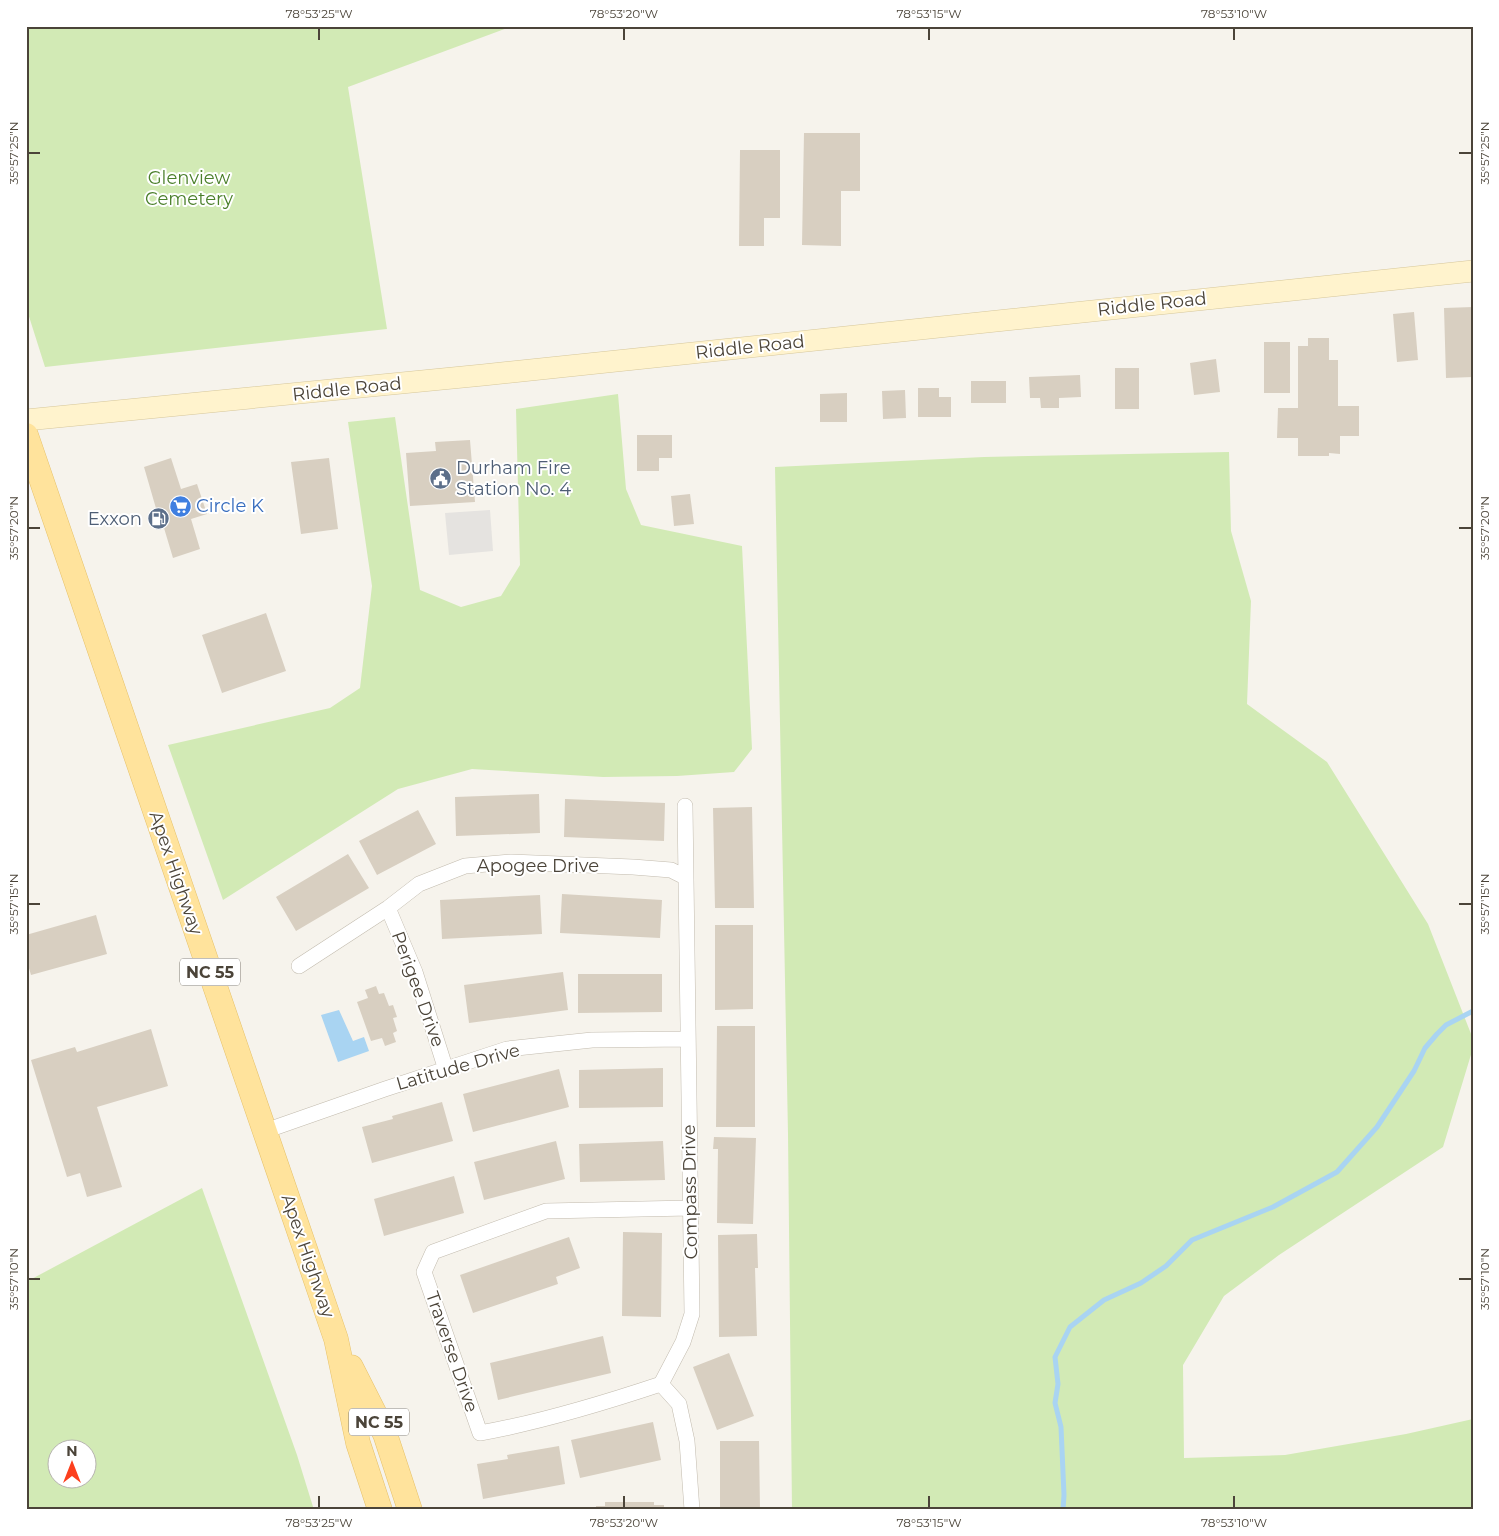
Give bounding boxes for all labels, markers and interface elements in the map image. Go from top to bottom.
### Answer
text: 78°53'25"W [285,6,353,21]
text: 78°53'20"W [590,6,658,21]
text: 78°53'15"W [897,6,961,21]
text: 78°53'10"W [1201,6,1267,21]
text: 35°57'25"N [6,122,21,185]
text: 35°57'25"N [1477,122,1492,185]
park label: Glenview Cemetery [145,167,233,210]
street label: Riddle Road [1096,287,1208,321]
street label: Riddle Road [694,330,806,364]
street label: Riddle Road [291,372,403,406]
place label: Durham Fire Station No. 4 [456,457,571,500]
public building icon: Durham Fire Station No. 4 [428,466,452,490]
supermarket icon: Circle K [168,494,192,518]
place label: Circle K [196,495,264,517]
text: 35°57'20"N [6,496,21,560]
text: 35°57'20"N [1477,496,1492,560]
fuel station icon: Exxon [146,507,170,531]
place label: Exxon [88,508,142,530]
street label: Apex Highway [145,808,208,938]
street label: Apogee Drive [477,855,599,877]
text: 35°57'15"N [6,874,21,934]
text: 35°57'15"N [1477,874,1492,934]
street label: Perigee Drive [387,928,449,1050]
road number: NC 55 [180,959,240,986]
street label: Latitude Drive [394,1039,522,1095]
street label: Compass Drive [678,1124,702,1260]
street label: Apex Highway [277,1191,340,1321]
text: 35°57'10"N [6,1248,21,1310]
text: 35°57'10"N [1477,1248,1492,1310]
street label: Traverse Drive [421,1289,483,1415]
road number: NC 55 [349,1408,409,1435]
north arrow [48,1438,98,1488]
text: N [66,1442,78,1460]
text: 78°53'25"W [285,1515,353,1530]
text: 78°53'20"W [590,1515,658,1530]
text: 78°53'15"W [897,1515,961,1530]
text: 78°53'10"W [1201,1515,1267,1530]

